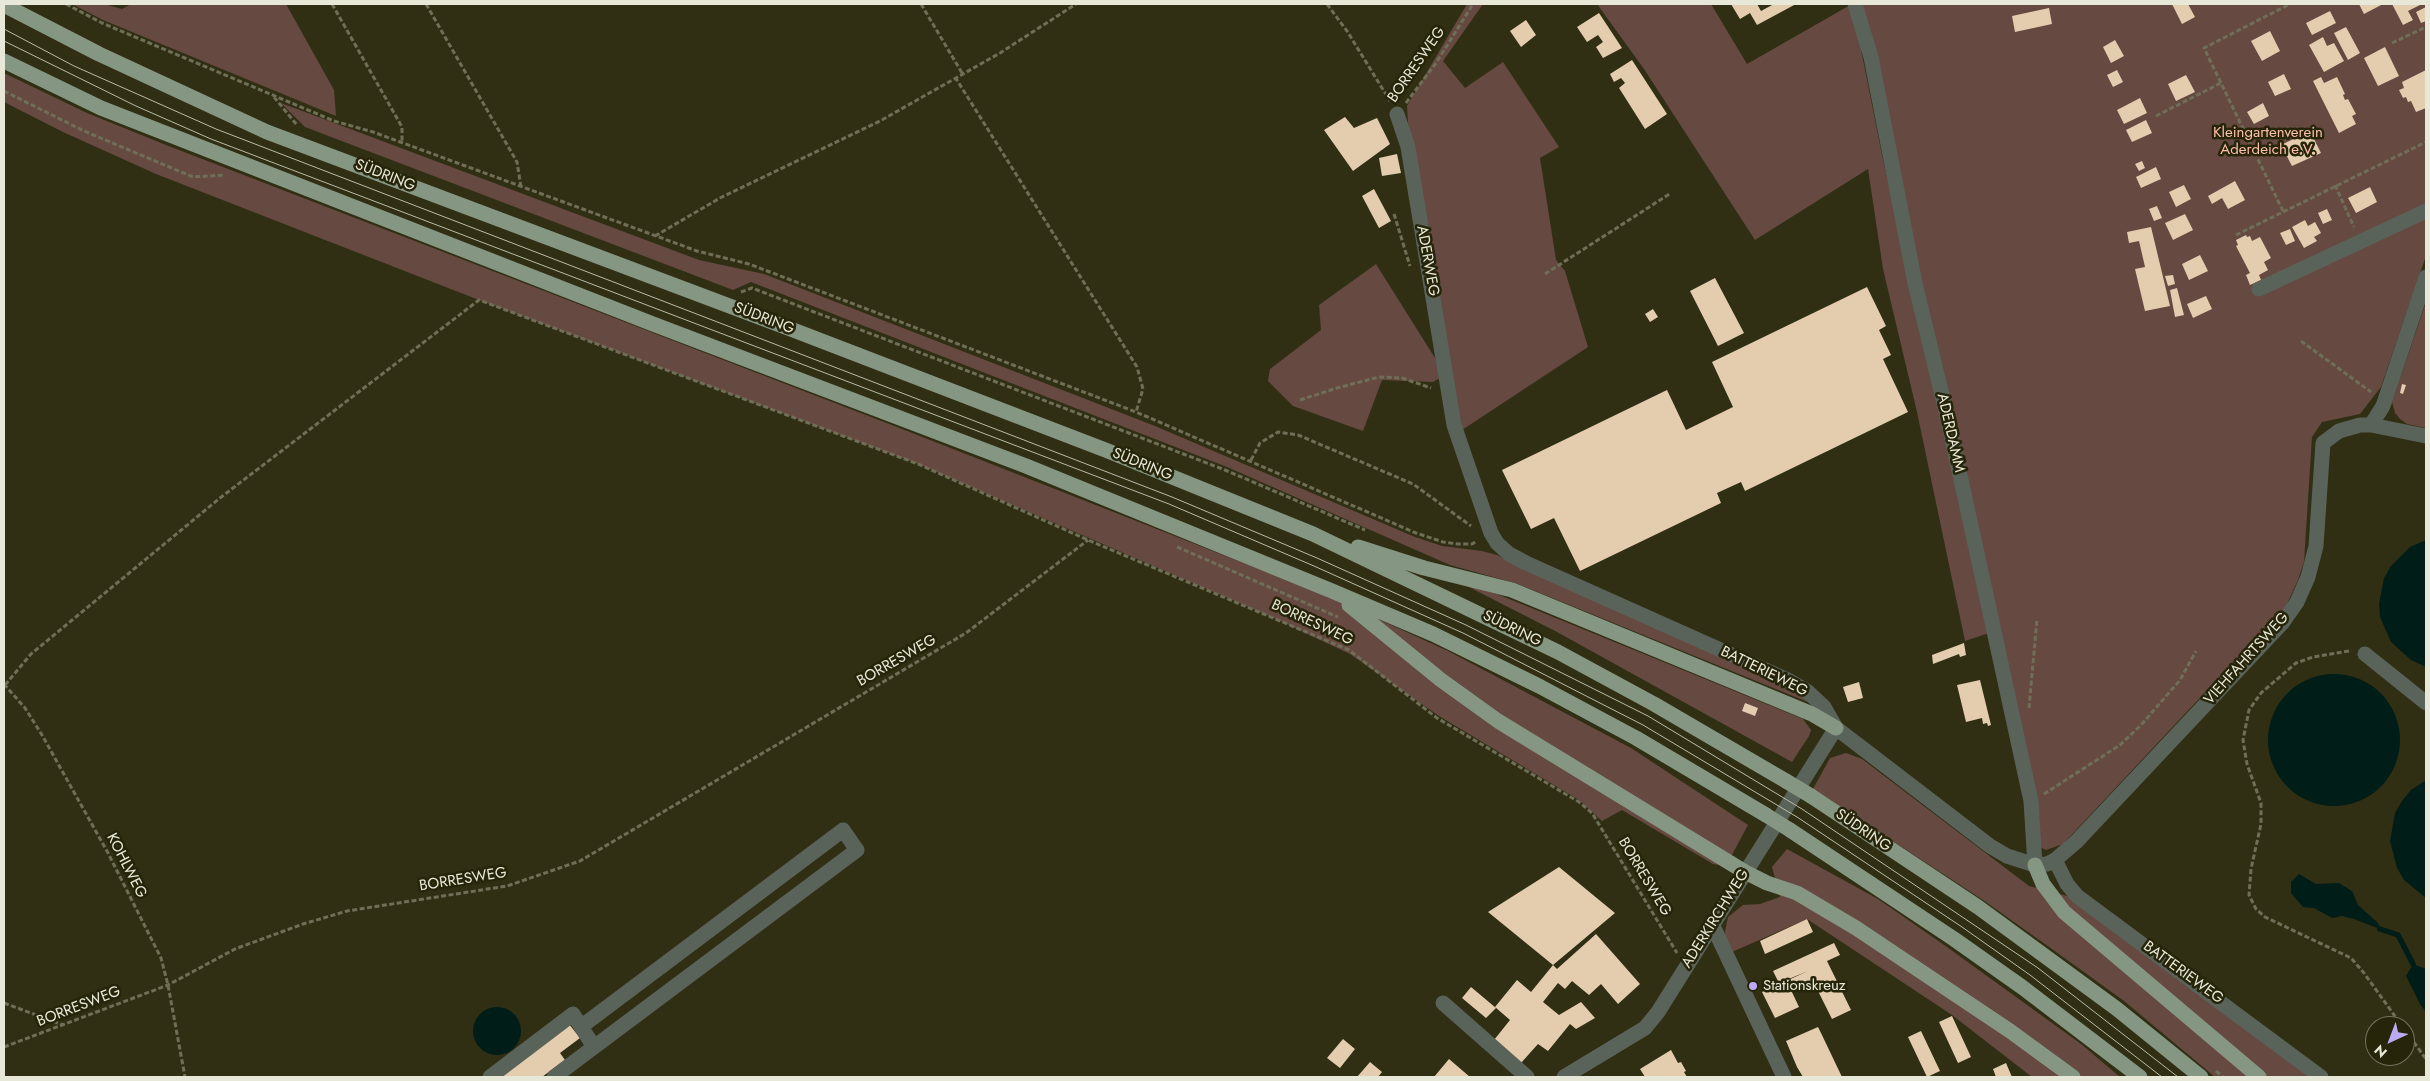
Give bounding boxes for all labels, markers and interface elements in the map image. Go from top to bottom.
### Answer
street label: BORRESWEG [1384,24,1450,106]
park label: Kleingartenverein Aderdeich e.V. [2213,124,2323,159]
street label: SÜDRING [352,156,418,196]
street label: ADERWEG [1412,224,1442,298]
street label: SÜDRING [731,299,797,339]
street label: ADERDAMM [1932,392,1968,474]
street label: SÜDRING [1109,445,1175,485]
street label: BORRESWEG [1268,596,1356,650]
street label: SÜDRING [1480,607,1544,651]
street label: VIEHFAHRTSWEG [2201,609,2293,709]
street label: BORRESWEG [854,631,940,691]
street label: BATTERIEWEG [1717,643,1811,701]
street label: SÜDRING [1832,806,1894,856]
street label: KOHLWEG [102,831,150,901]
street label: BORRESWEG [1614,835,1674,919]
street label: BORRESWEG [418,864,508,896]
street label: ADERKIRCHWEG [1678,866,1754,972]
street label: BATTERIEWEG [2139,938,2227,1008]
place label: Stationskreuz [1763,977,1846,995]
marker: Stationskreuz [1747,980,1759,992]
street label: BORRESWEG [35,983,123,1031]
north arrow [2365,1016,2415,1066]
text: N [2370,1040,2391,1062]

